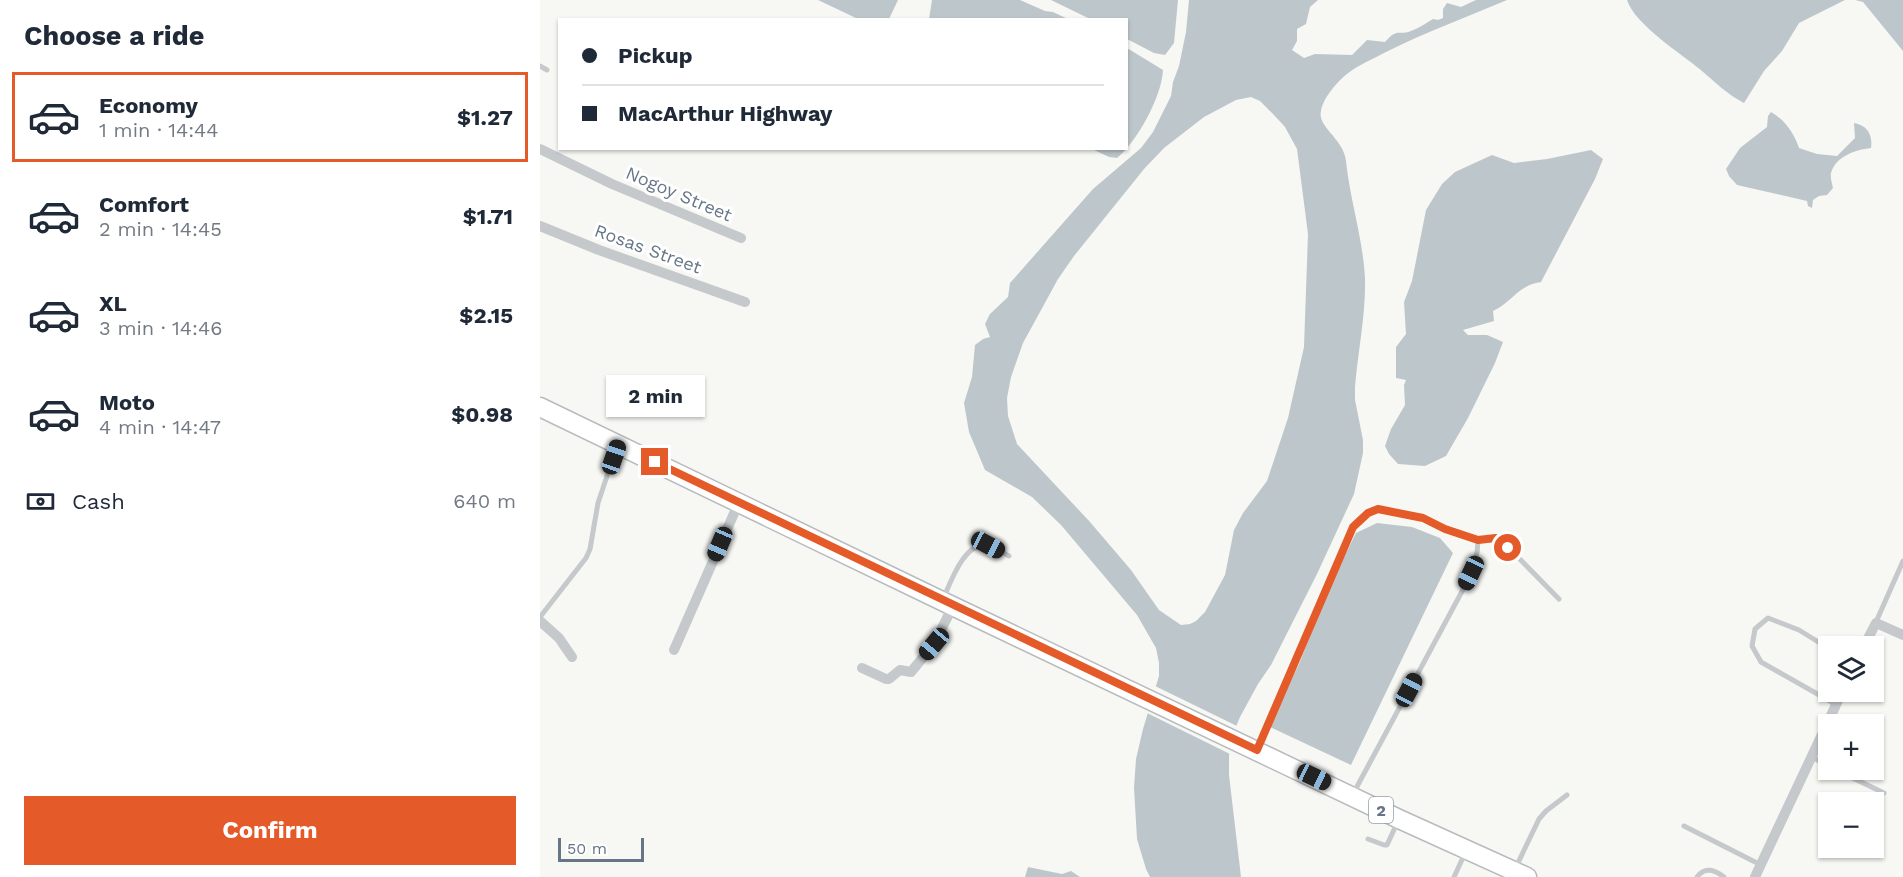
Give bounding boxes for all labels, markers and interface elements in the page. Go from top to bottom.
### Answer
text: Choose a ride [24,20,204,52]
text: Pickup [618,43,693,68]
icon: car [27,90,81,144]
text: Economy [99,93,198,118]
text: MacArthur Highway [618,101,832,126]
text: $1.27 [457,105,513,130]
text: 1 min · 14:44 [99,118,219,142]
street label: Nogoy Street [623,162,736,225]
icon: car [27,189,81,243]
text: Comfort [99,192,189,217]
text: $1.71 [463,204,513,229]
text: 2 min · 14:45 [99,217,222,241]
street label: Rosas Street [592,220,705,278]
icon: car [27,288,81,342]
text: XL [99,291,127,316]
text: $2.15 [459,303,513,328]
text: 3 min · 14:46 [99,316,222,340]
callout: 2 min [606,375,704,417]
text: 2 min [628,384,683,408]
icon: car [27,387,81,441]
text: Moto [99,390,155,415]
text: $0.98 [451,402,513,427]
text: 4 min · 14:47 [99,415,221,439]
car [600,437,628,477]
route end [641,448,668,475]
icon: cash [24,485,57,518]
text: Cash [72,489,125,514]
text: 640 m [453,489,516,513]
car [705,524,735,564]
car [968,529,1008,561]
route start [1494,534,1521,561]
car [1455,553,1487,593]
car [916,624,952,664]
map controls [1818,636,1884,858]
button: layers [1818,636,1884,702]
car [1393,670,1425,710]
button: + [1818,714,1884,780]
car [1294,761,1334,793]
button: − [1818,792,1884,858]
button: Confirm [24,796,516,865]
road number: 2 [1369,797,1393,823]
scale bar [558,835,644,862]
text: 50 m [567,839,607,858]

